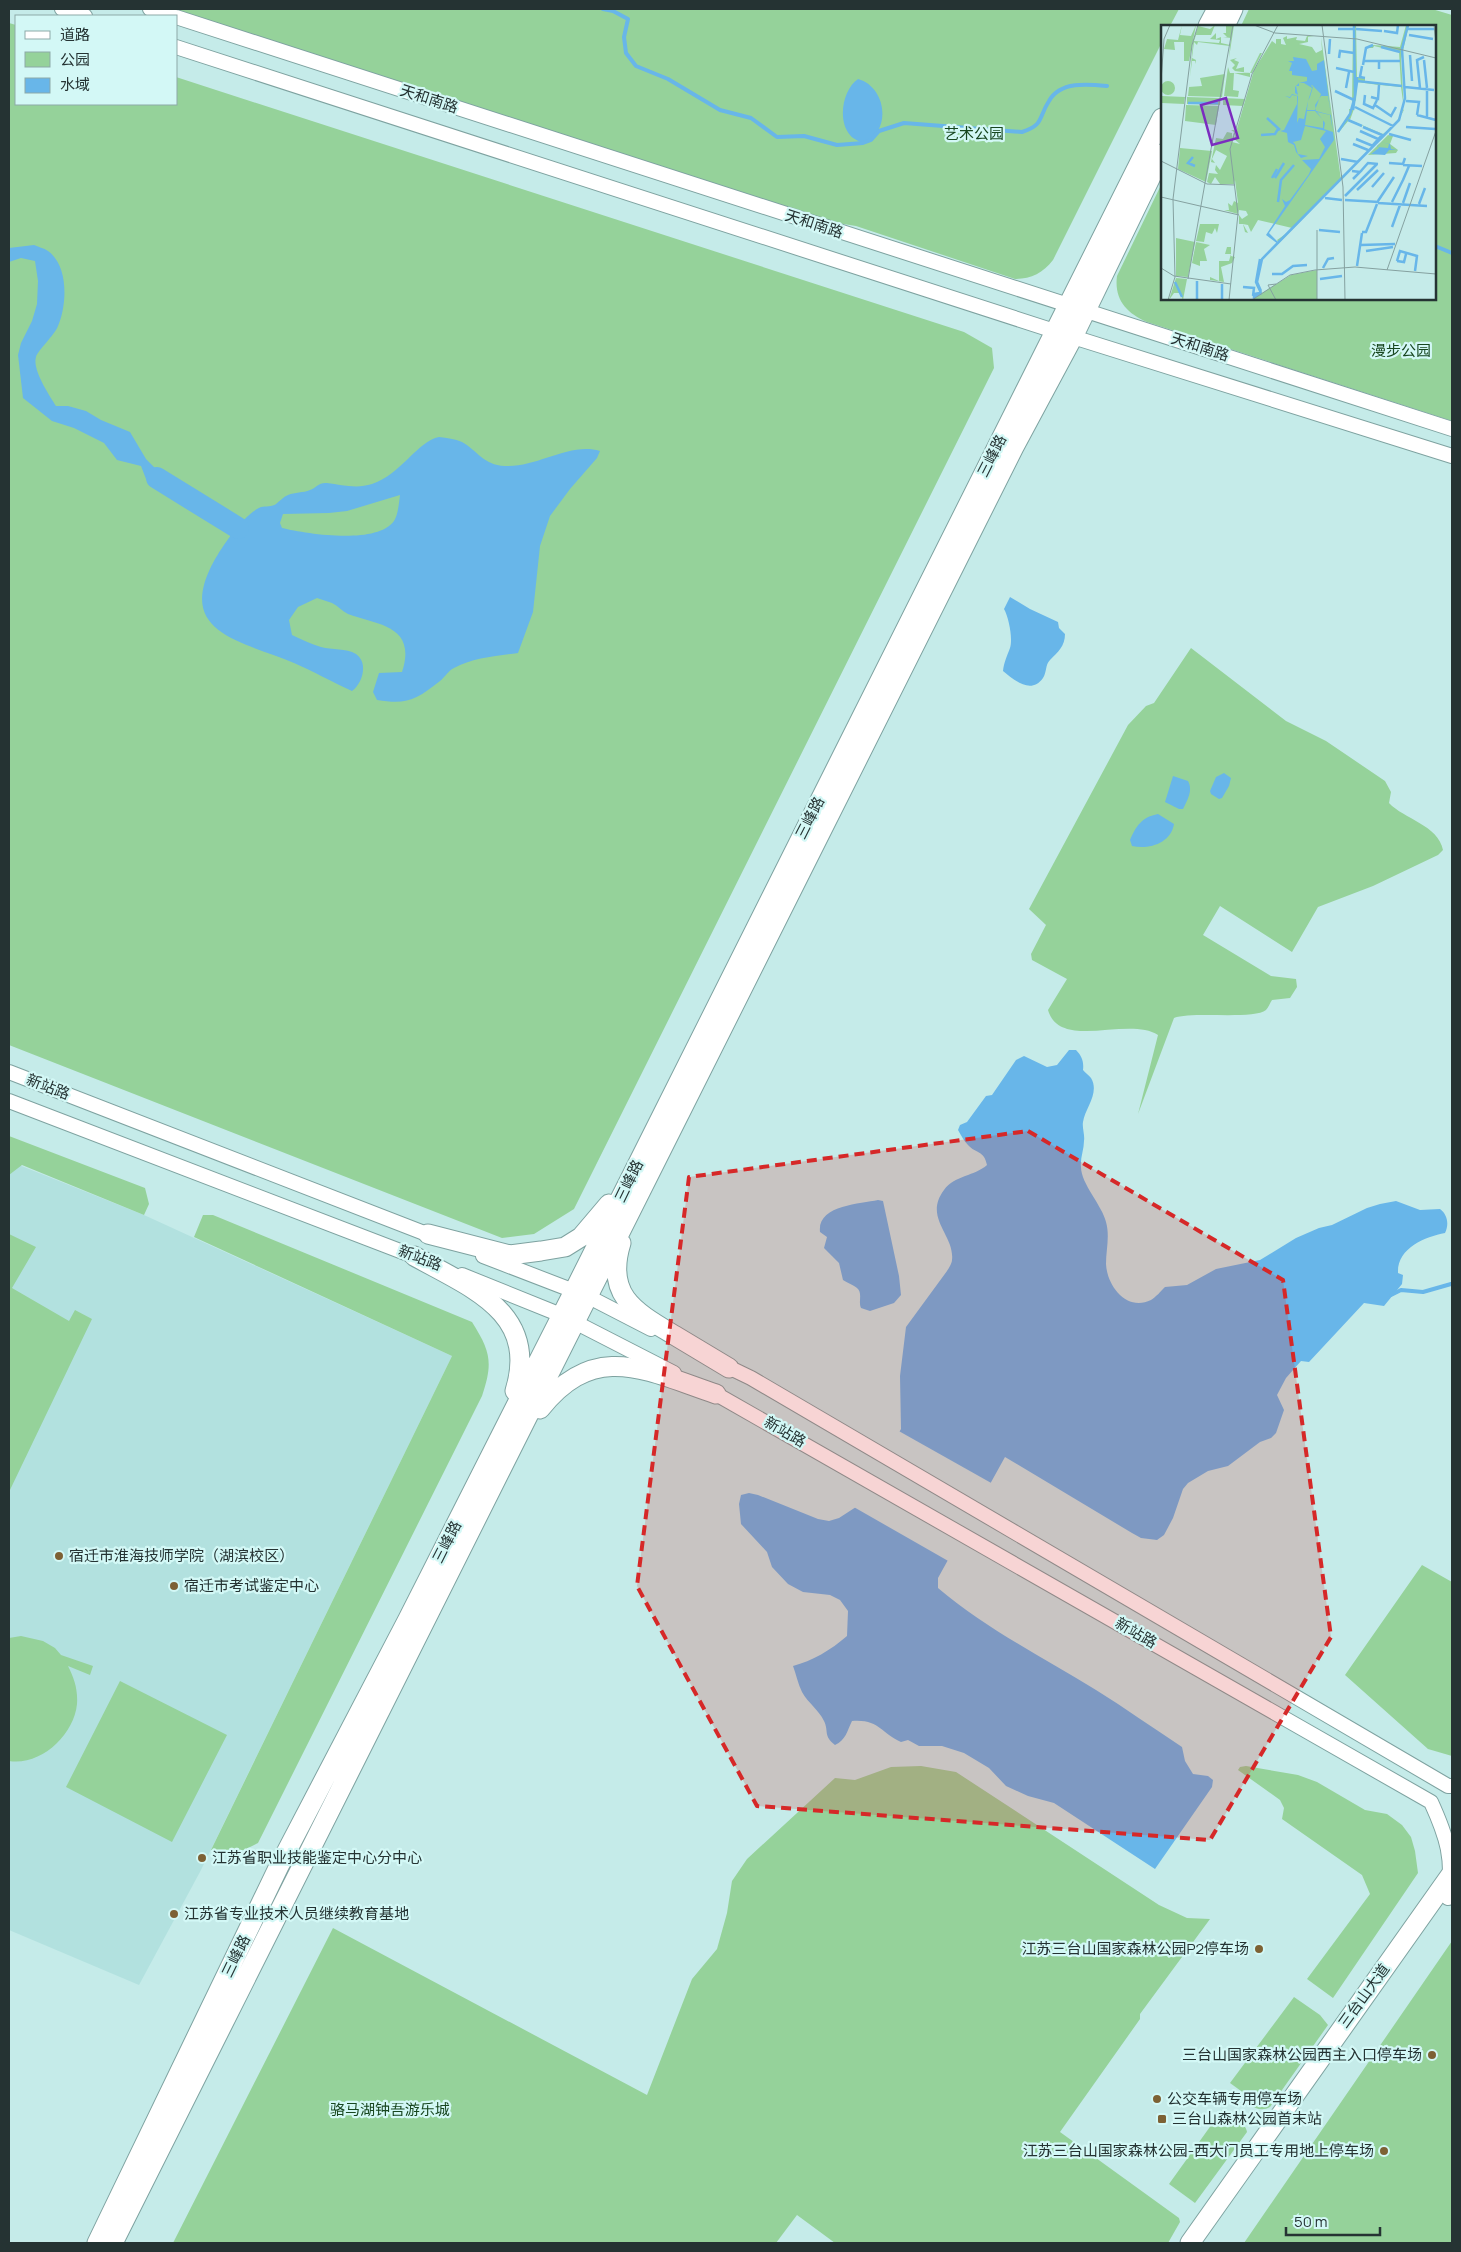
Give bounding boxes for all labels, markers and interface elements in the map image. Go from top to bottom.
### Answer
legend [15,15,178,105]
text: 道路 [60,24,90,45]
inset map [1161,25,1436,300]
text: 公园 [60,49,90,70]
text: 水域 [60,74,90,95]
street label: 天和南路 [397,79,461,118]
park label: 艺术公园 [944,123,1004,144]
street label: 天和南路 [782,204,846,243]
street label: 天和南路 [1168,327,1232,366]
park label: 漫步公园 [1371,340,1431,361]
street label: 三峰路 [972,431,1011,481]
street label: 三峰路 [790,793,829,843]
street label: 新站路 [23,1069,73,1104]
street label: 三峰路 [609,1156,648,1206]
street label: 新站路 [395,1240,445,1275]
street label: 新站路 [761,1411,810,1452]
street label: 三峰路 [427,1517,466,1567]
place label: 宿迁市淮海技师学院（湖滨校区） [69,1545,294,1566]
marker: 宿迁市淮海技师学院（湖滨校区） [53,1550,65,1562]
place label: 宿迁市考试鉴定中心 [184,1575,319,1596]
marker: 宿迁市考试鉴定中心 [168,1580,180,1592]
street label: 新站路 [1112,1612,1161,1653]
place label: 江苏省职业技能鉴定中心分中心 [212,1847,422,1868]
marker: 江苏省职业技能鉴定中心分中心 [196,1852,208,1864]
place label: 江苏省专业技术人员继续教育基地 [184,1903,409,1924]
marker: 江苏省专业技术人员继续教育基地 [168,1908,180,1920]
street label: 三峰路 [216,1931,255,1981]
place label: 江苏三台山国家森林公园P2停车场 [1021,1938,1249,1959]
marker: 江苏三台山国家森林公园P2停车场 [1253,1943,1265,1955]
street label: 三台山大道 [1333,1959,1394,2032]
place label: 三台山国家森林公园西主入口停车场 [1182,2044,1422,2065]
marker: 三台山国家森林公园西主入口停车场 [1426,2049,1438,2061]
place label: 公交车辆专用停车场 [1167,2088,1302,2109]
marker: 公交车辆专用停车场 [1151,2093,1163,2105]
park label: 骆马湖钟吾游乐城 [330,2099,450,2120]
place label: 三台山森林公园首末站 [1172,2108,1322,2129]
marker: 三台山森林公园首末站 [1156,2113,1168,2125]
place label: 江苏三台山国家森林公园-西大门员工专用地上停车场 [1023,2140,1374,2161]
marker: 江苏三台山国家森林公园-西大门员工专用地上停车场 [1378,2145,1390,2157]
scale bar [1286,2204,1380,2236]
text: 50 m [1294,2211,1328,2232]

